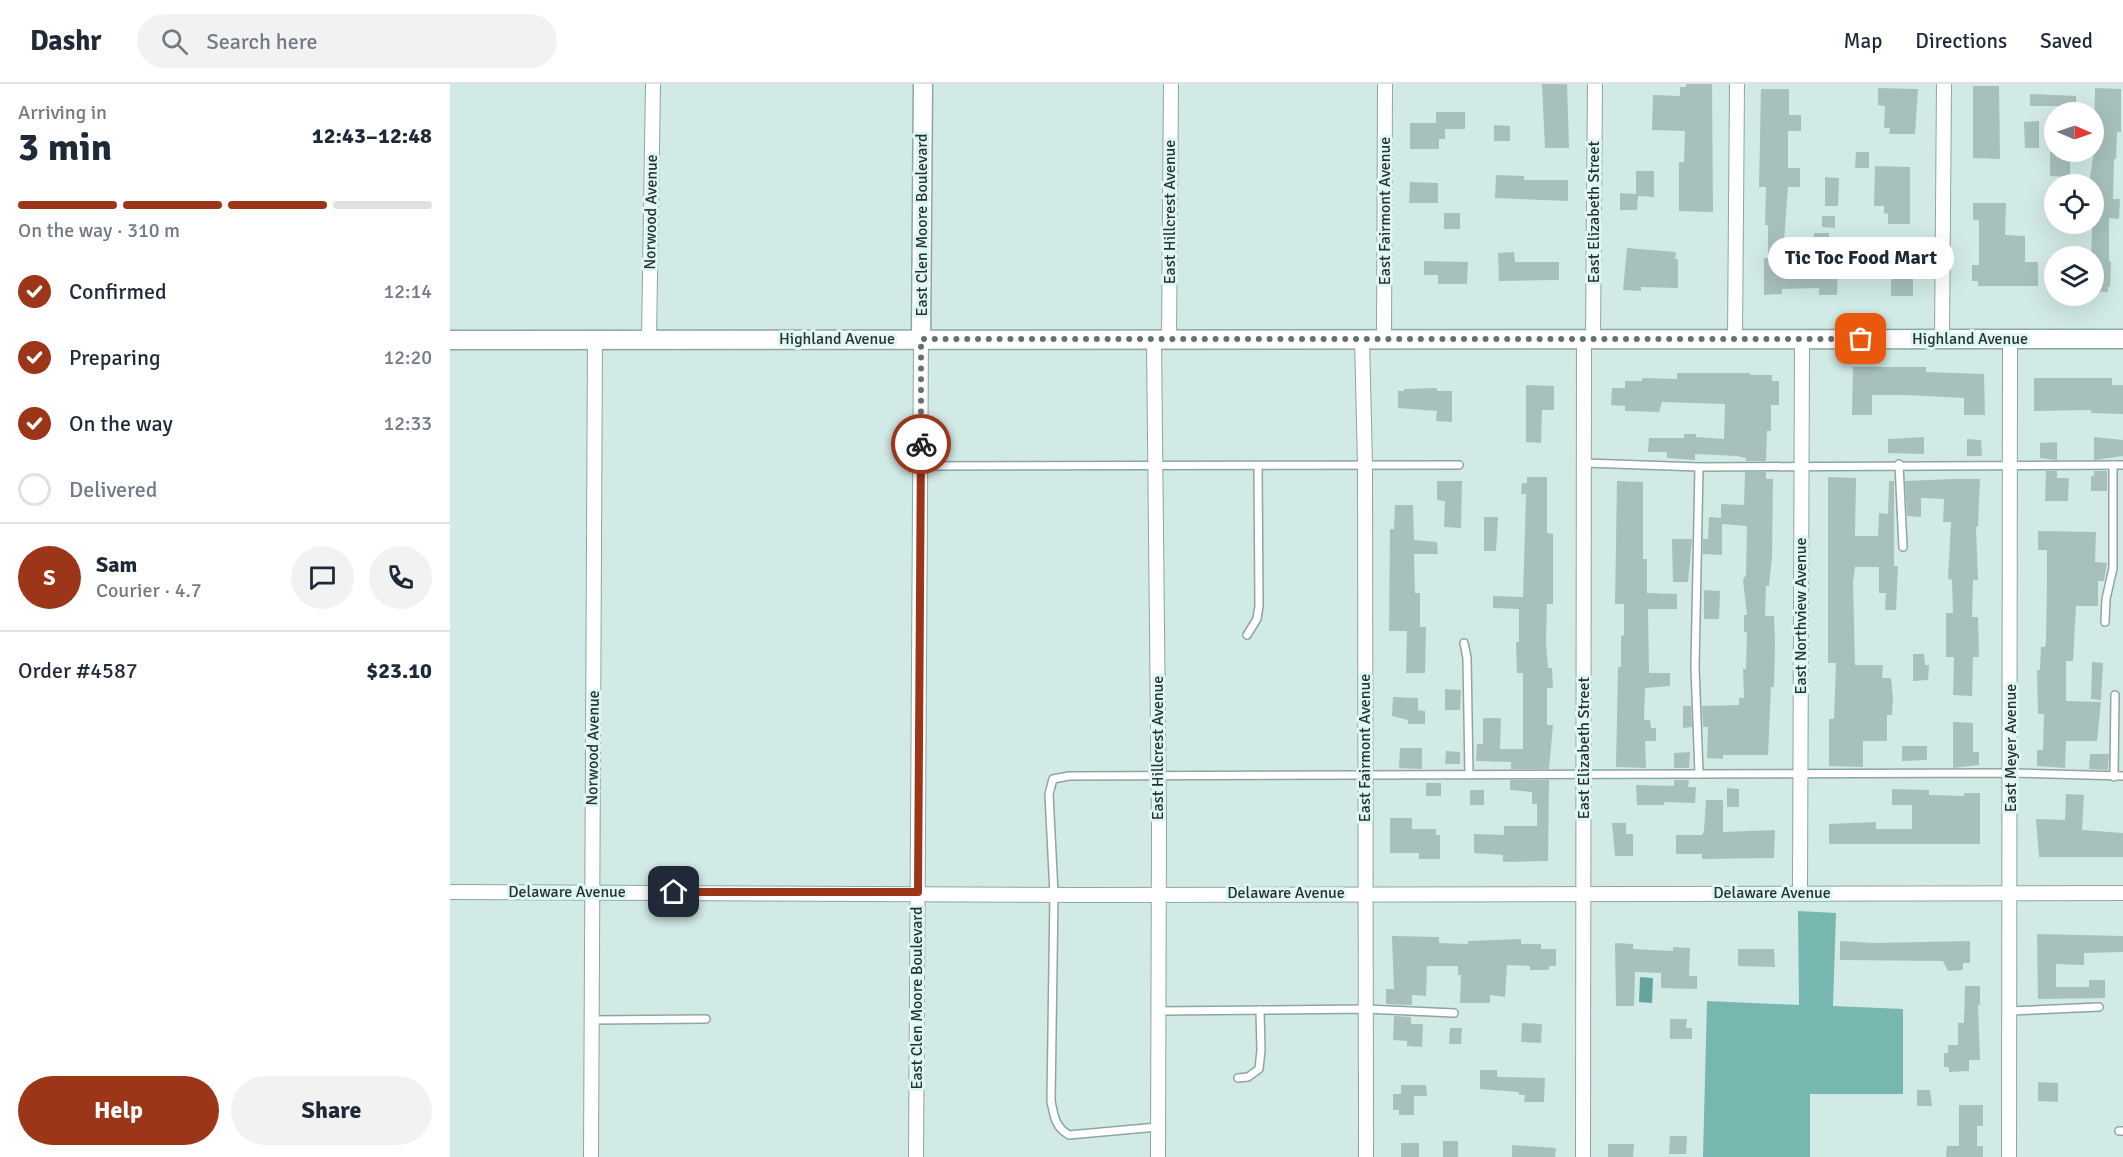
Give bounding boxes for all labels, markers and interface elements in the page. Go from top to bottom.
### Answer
search box [137,14,557,68]
text: Dashr [30,24,101,58]
icon: search [158,25,191,58]
text: Search here [206,28,317,55]
text: Map [1844,28,1882,54]
text: Directions [1915,28,2007,54]
text: Saved [2040,28,2093,54]
text: Arriving in [18,100,107,125]
north arrow [2044,102,2104,162]
map controls [2044,102,2104,306]
text: 12:43–12:48 [312,122,432,149]
text: 3 min [18,123,112,171]
street label: East Clen Moore Boulevard [912,134,932,316]
street label: East Fairmont Avenue [1375,137,1395,285]
street label: East Hillcrest Avenue [1160,140,1180,284]
street label: East Elizabeth Street [1584,140,1604,283]
street label: Norwood Avenue [640,154,662,270]
button: locate [2044,174,2104,234]
text: On the way · 310 m [18,218,180,243]
callout: Tic Toc Food Mart [1768,237,1954,279]
text: Tic Toc Food Mart [1785,245,1937,270]
button: layers [2044,246,2104,306]
icon: check [18,275,51,308]
text: Confirmed [69,278,167,305]
text: 12:14 [383,279,432,304]
pin [1835,313,1886,364]
icon: bag [1844,322,1877,355]
street label: Highland Avenue [779,329,895,349]
street label: Highland Avenue [1912,329,2028,349]
icon: check [18,341,51,374]
text: Preparing [69,344,161,371]
text: 12:20 [383,345,432,370]
icon: check [18,407,51,440]
text: On the way [69,410,173,437]
text: 12:33 [383,411,432,436]
courier [891,414,951,474]
icon: bike [905,428,938,461]
text: Delivered [69,476,157,503]
street label: East Northview Avenue [1791,537,1811,695]
button: chat [291,546,354,609]
button: phone [369,546,432,609]
text: Sam [96,551,137,578]
text: S [43,564,56,591]
text: Courier · 4.7 [96,578,202,603]
text: Order #4587 [18,657,138,684]
text: $23.10 [366,657,432,684]
street label: East Fairmont Avenue [1355,674,1375,822]
street label: East Hillcrest Avenue [1148,676,1168,820]
street label: East Elizabeth Street [1574,676,1594,819]
street label: East Meyer Avenue [2001,684,2021,812]
street label: Norwood Avenue [582,690,604,806]
pin [648,866,699,917]
icon: home [657,875,690,908]
street label: Delaware Avenue [508,882,626,902]
street label: Delaware Avenue [1227,883,1345,903]
street label: Delaware Avenue [1713,883,1831,903]
street label: East Clen Moore Boulevard [907,907,927,1089]
button: Help [18,1076,219,1145]
button: Share [231,1076,432,1145]

